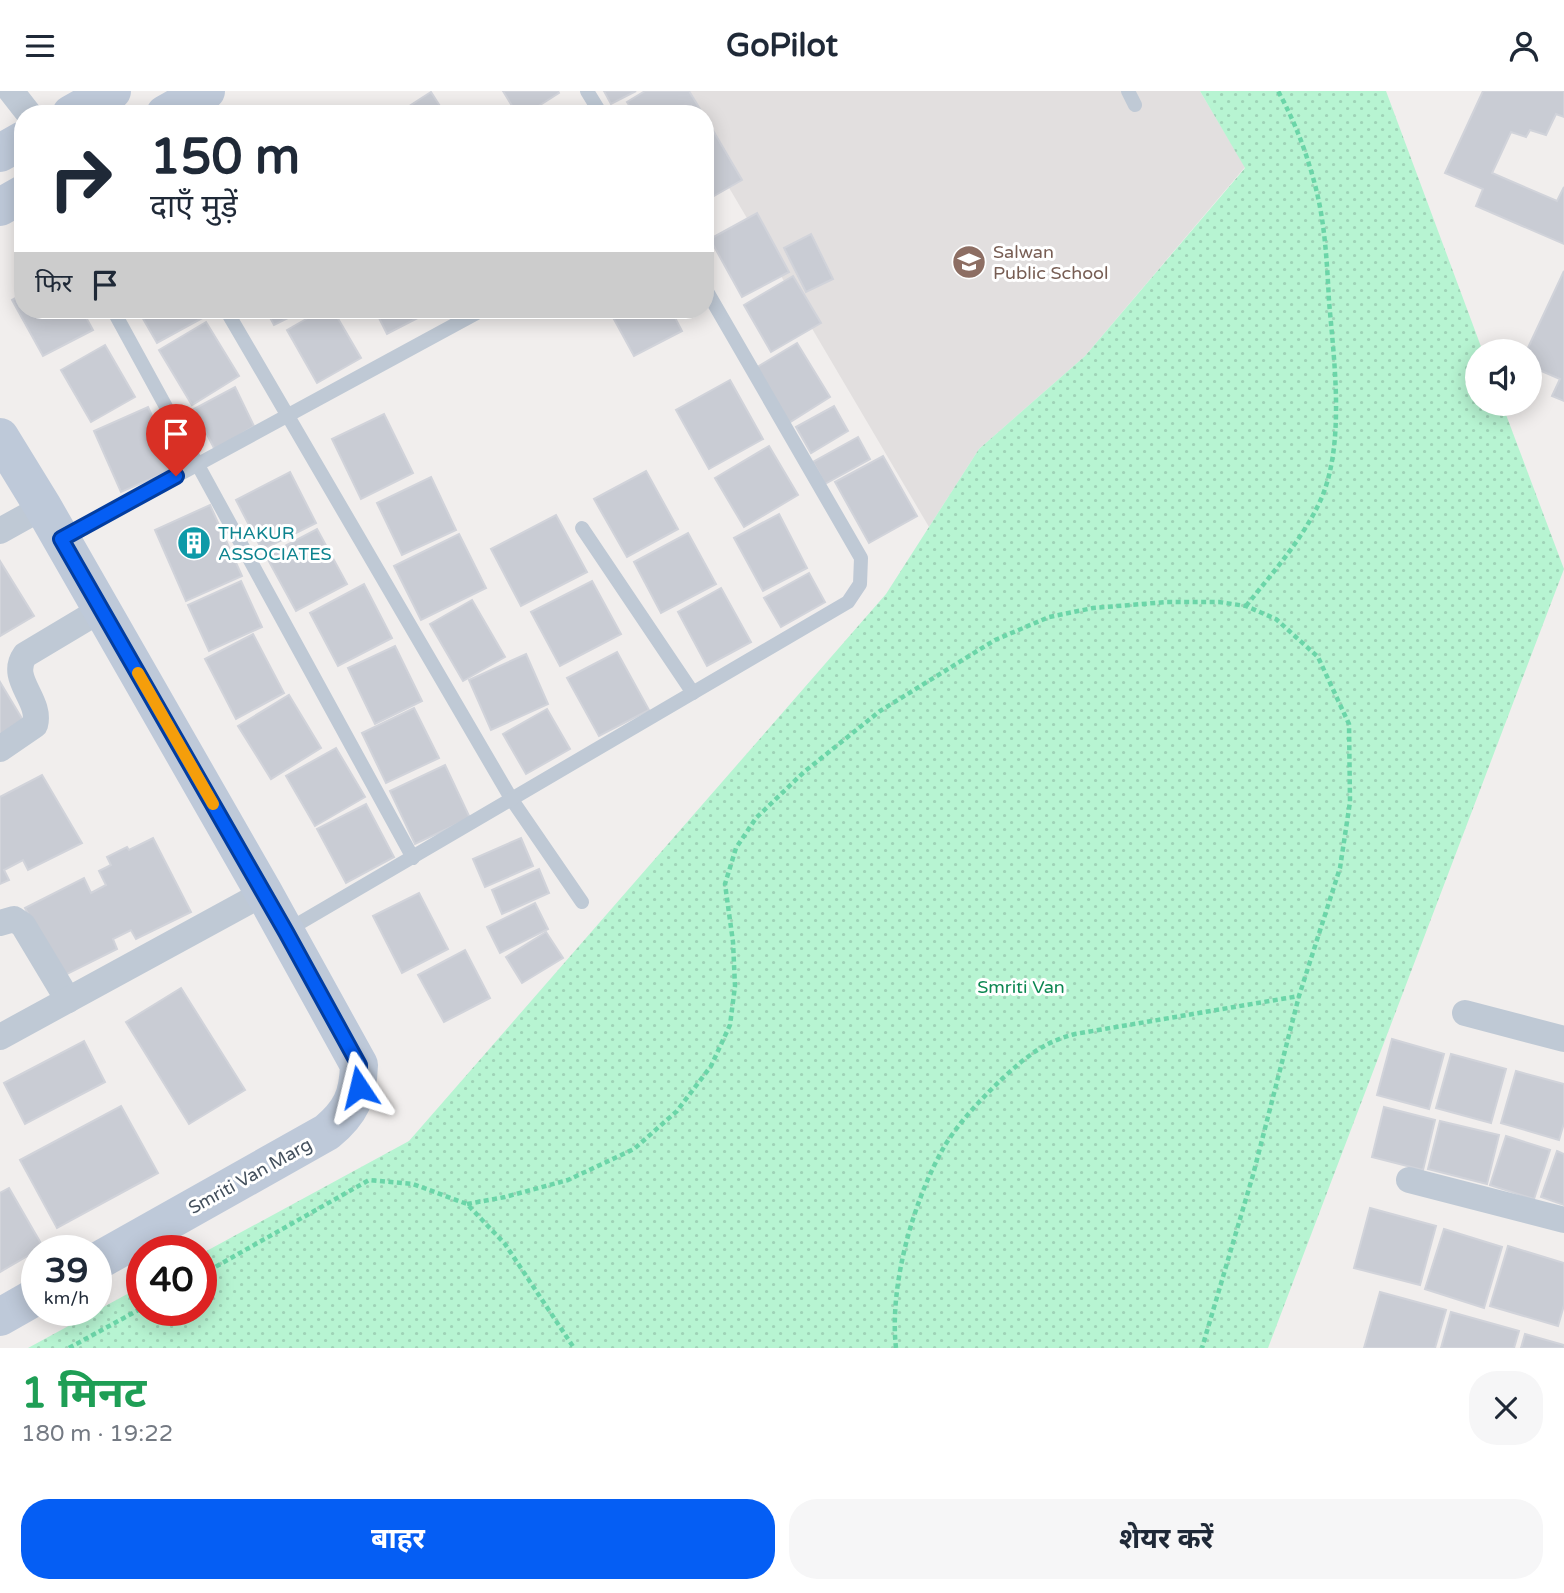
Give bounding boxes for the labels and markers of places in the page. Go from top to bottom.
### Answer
place label: Salwan Public School [993,241,1109,284]
school or university icon: Salwan Public School [950,243,988,281]
pin [146,404,206,476]
place label: THAKUR ASSOCIATES [218,522,332,565]
building icon: THAKUR ASSOCIATES [175,524,213,562]

